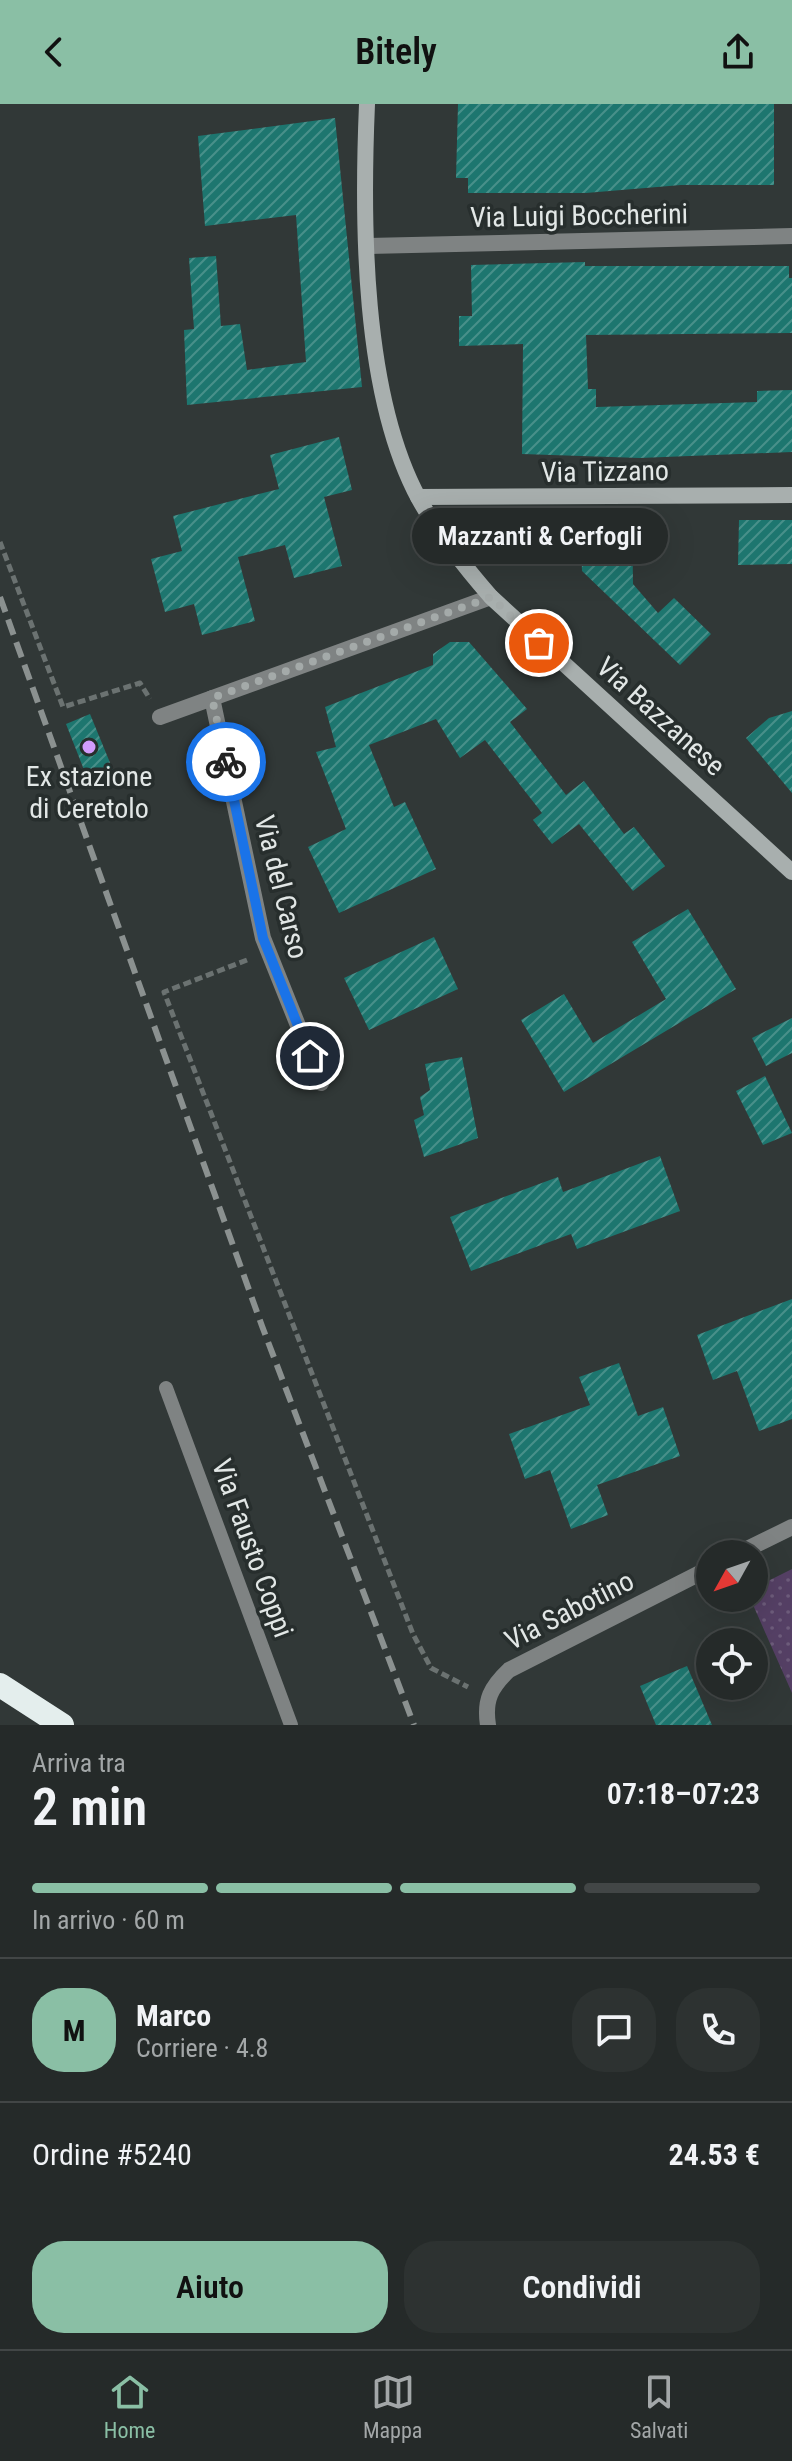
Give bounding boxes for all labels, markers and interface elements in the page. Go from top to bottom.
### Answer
icon: back [32,30,76,74]
icon: share [716,30,760,74]
text: Bitely [355,31,437,73]
street label: Via Luigi Boccherini [470,197,688,234]
street label: Via Tizzano [541,454,669,489]
callout: Mazzanti & Cerfogli [411,507,667,563]
text: Mazzanti & Cerfogli [438,521,642,551]
pin [505,609,573,677]
icon: bag [517,621,561,665]
street label: Via Bazzanese [590,650,732,783]
courier [186,722,266,802]
marker: Ex stazione di Ceretolo [80,738,98,756]
icon: bike [204,740,248,784]
place label: Ex stazione di Ceretolo [26,760,152,825]
street label: Via del Carso [248,812,315,962]
pin [276,1022,344,1090]
icon: home [288,1034,332,1078]
street label: Via Fausto Coppi [205,1455,300,1642]
north arrow [696,1540,768,1612]
map controls [696,1540,768,1700]
street label: Via Sabotino [499,1564,639,1657]
button: locate [696,1628,768,1700]
text: Arriva tra [32,1748,126,1778]
text: 07:18–07:23 [607,1776,760,1811]
text: 2 min [32,1777,147,1838]
text: In arrivo · 60 m [32,1905,185,1935]
button: chat [572,1988,656,2072]
button: phone [676,1988,760,2072]
text: Marco [136,1998,211,2033]
text: M [63,2013,85,2048]
text: Corriere · 4.8 [136,2033,268,2063]
text: Ordine #5240 [32,2137,192,2172]
text: 24.53 € [669,2137,760,2172]
button: Aiuto [32,2241,388,2333]
button: Condividi [404,2241,760,2333]
tab: Home [104,2370,155,2443]
tab: Mappa [363,2370,422,2443]
tab: Salvati [630,2370,688,2443]

